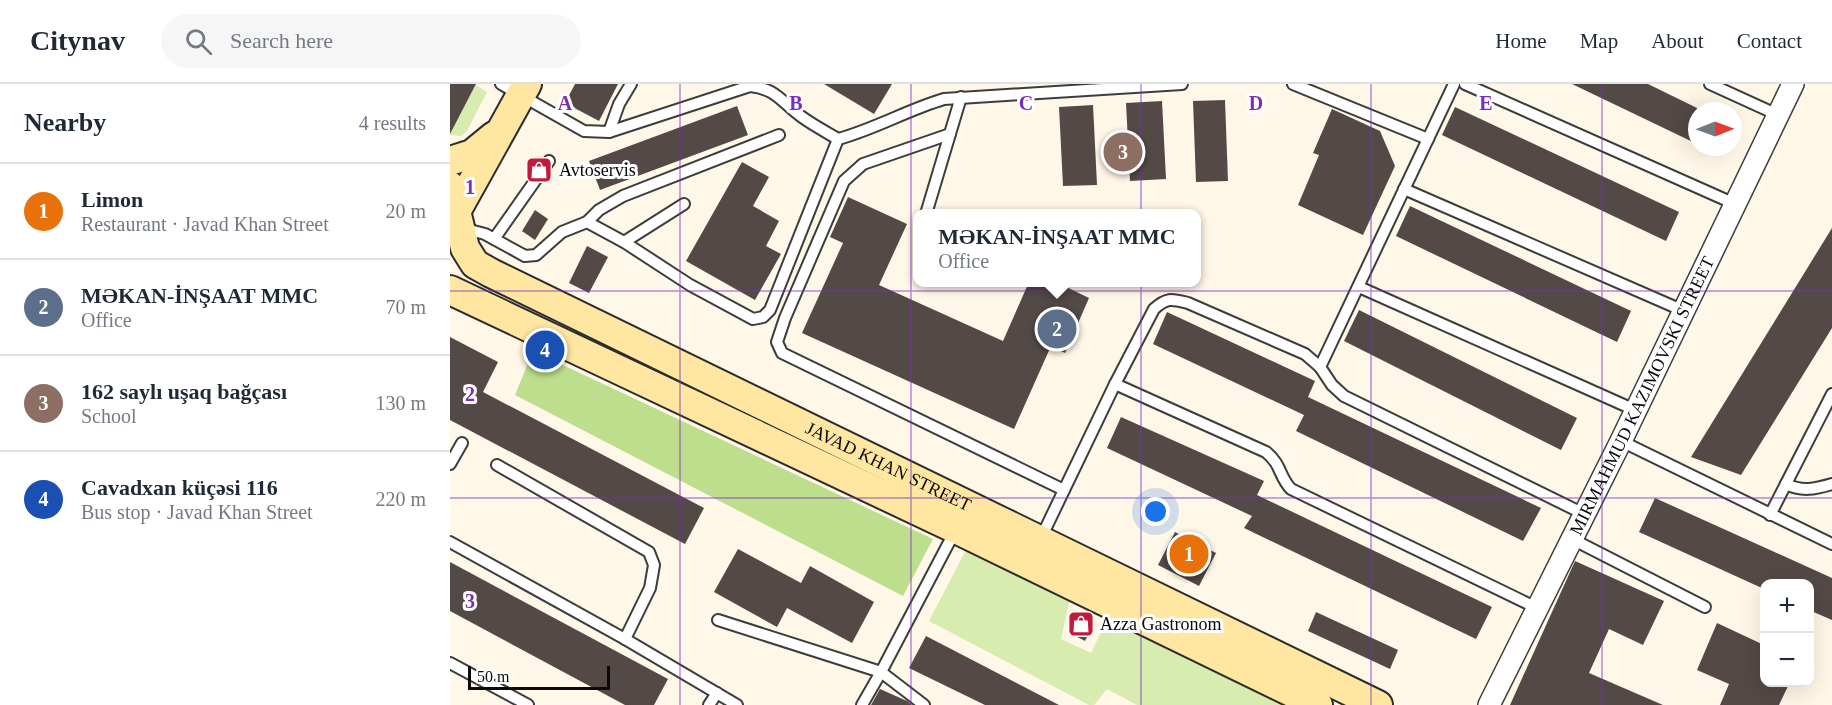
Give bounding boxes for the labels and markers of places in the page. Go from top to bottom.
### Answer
pin: 3 [1104,130,1142,174]
shop icon: Avtoservis [524,155,554,185]
place label: Avtoservis [559,160,636,180]
pin: 2 [1038,306,1076,352]
pin: 4 [526,328,565,372]
pin: 1 [1170,532,1208,576]
shop icon: Azza Gastronom [1066,609,1096,639]
place label: Azza Gastronom [1100,614,1221,634]

